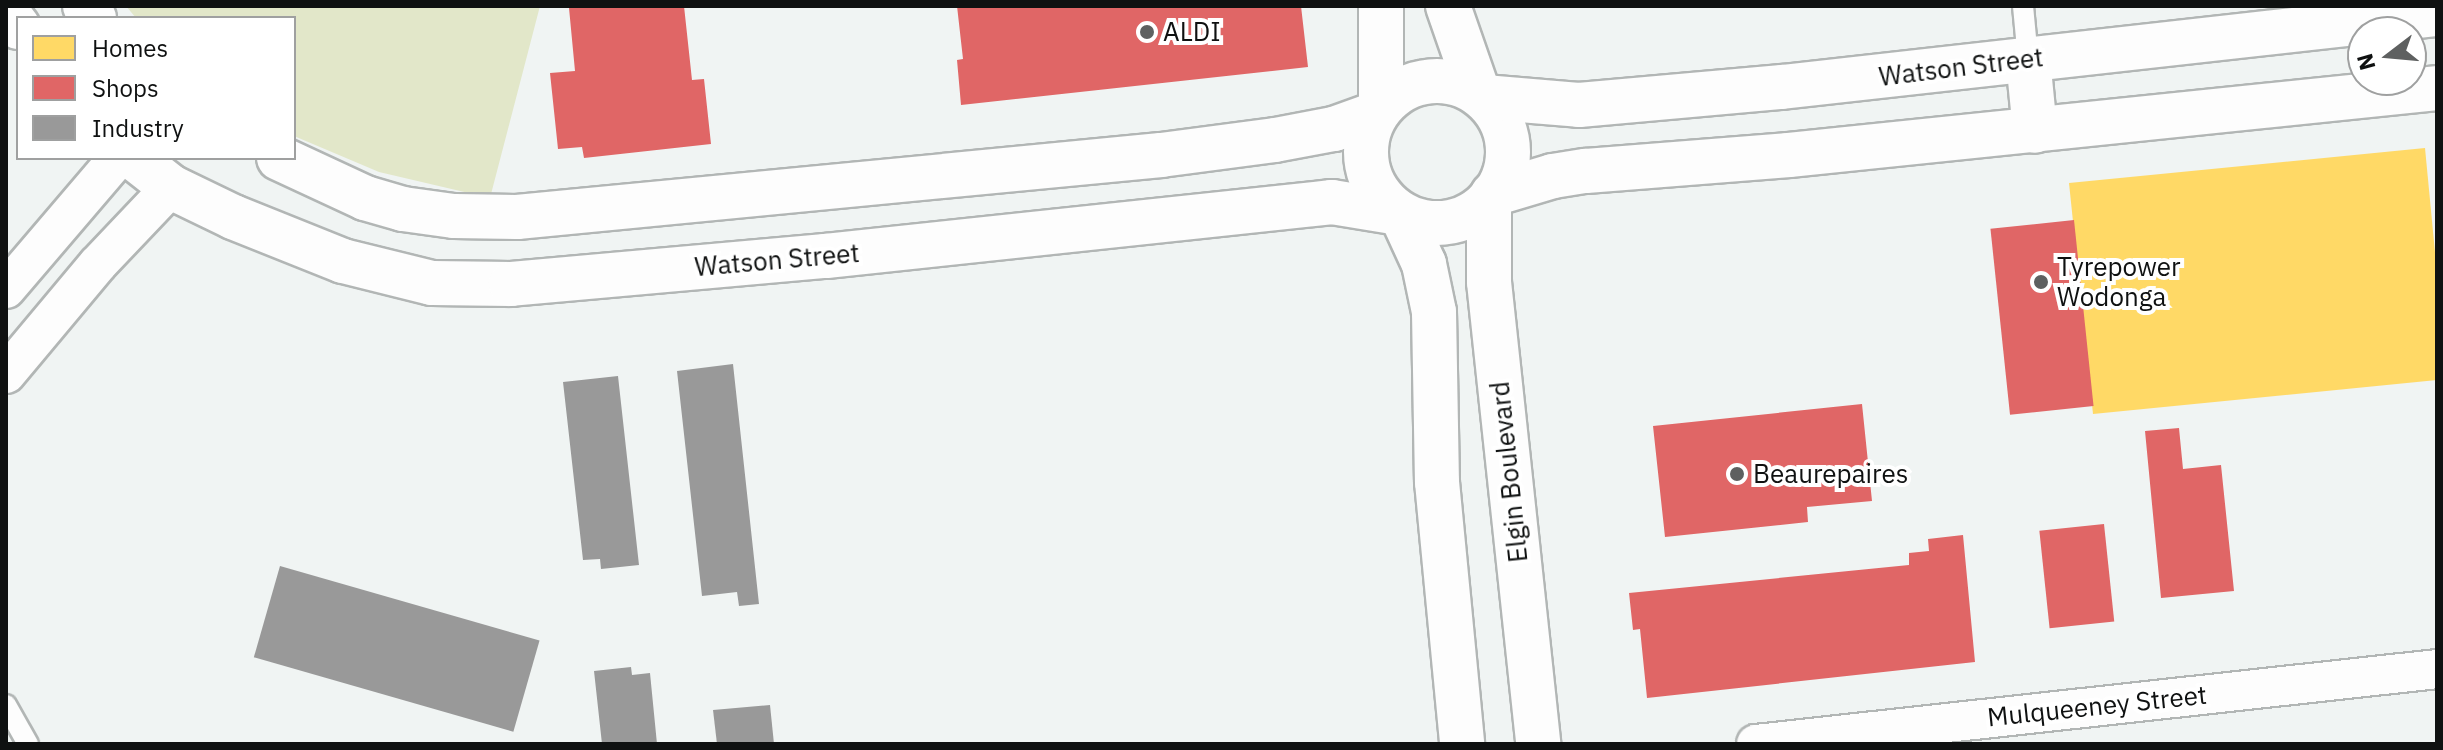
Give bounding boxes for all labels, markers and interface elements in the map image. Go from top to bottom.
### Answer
legend [16,16,296,160]
place label: ALDI [1163,16,1221,48]
north arrow [2347,16,2427,96]
marker: ALDI [1138,23,1156,41]
text: Homes [92,32,168,64]
street label: Watson Street [1877,41,2045,93]
text: N [2349,51,2382,74]
text: Shops [92,72,159,104]
text: Industry [92,112,184,144]
street label: Watson Street [693,237,861,283]
place label: Tyrepower Wodonga [2057,251,2181,312]
marker: Tyrepower Wodonga [2032,273,2050,291]
street label: Elgin Boulevard [1484,380,1534,564]
place label: Beaurepaires [1753,458,1908,490]
marker: Beaurepaires [1728,465,1746,483]
street label: Mulqueeney Street [1986,679,2208,733]

